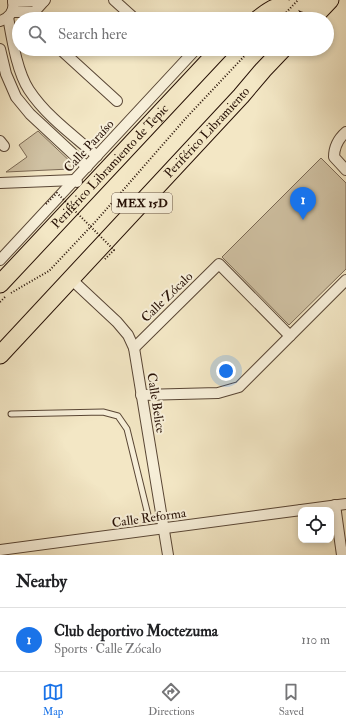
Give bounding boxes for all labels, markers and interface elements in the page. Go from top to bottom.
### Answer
search box [12,12,334,56]
icon: search [26,23,48,45]
text: Search here [58,25,127,44]
street label: Periférico Libramiento [161,84,253,181]
street label: Periférico Libramiento de Tepic [48,101,172,232]
street label: Calle Paraíso [60,116,118,176]
pin: 1 [290,187,316,220]
road number: MEX 15D [112,193,172,213]
street label: Calle Zócalo [138,268,196,326]
your location [216,361,236,381]
street label: Calle Belice [143,372,169,435]
street label: Calle Reforma [111,505,188,531]
map controls [298,507,334,543]
button: locate [298,507,334,543]
text: Nearby [16,571,67,592]
text: Club deportivo Moctezuma [54,622,218,641]
text: 1 [27,632,31,648]
text: 110 m [301,632,330,648]
text: Sports · Calle Zócalo [54,641,161,657]
tab: Map [42,681,64,718]
tab: Directions [148,681,195,718]
tab: Saved [279,681,304,718]

